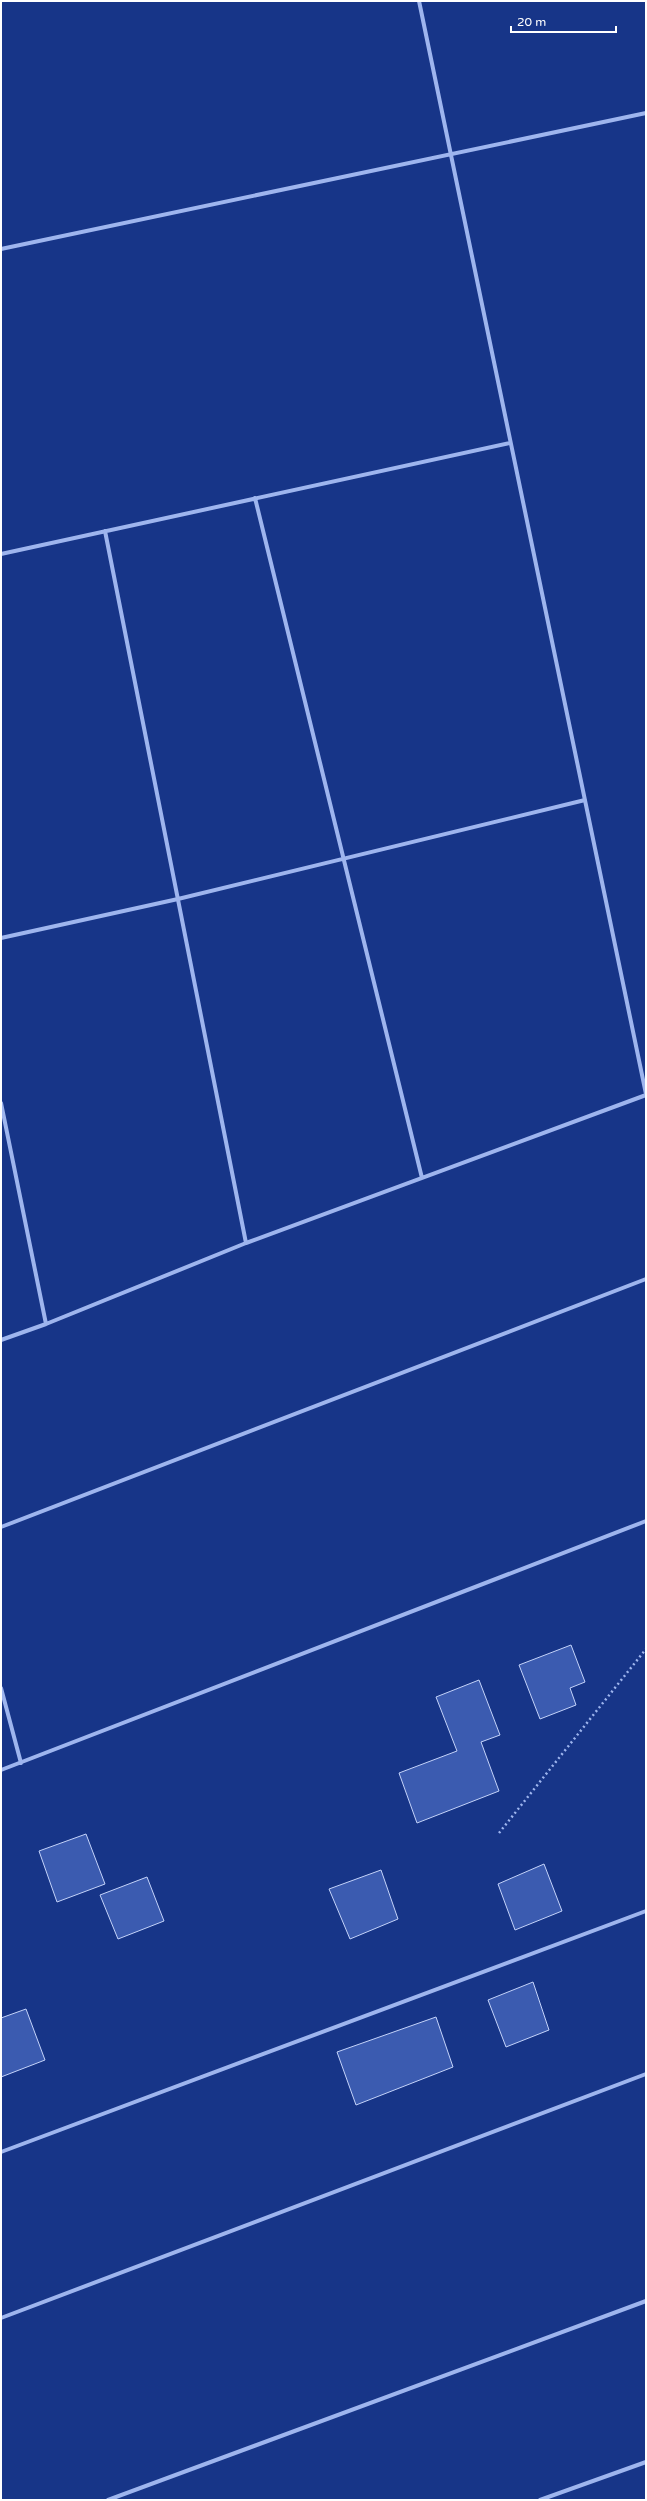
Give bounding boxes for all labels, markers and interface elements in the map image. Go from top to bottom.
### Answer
scale bar [511,8,616,34]
text: 20 m [517,15,546,29]

